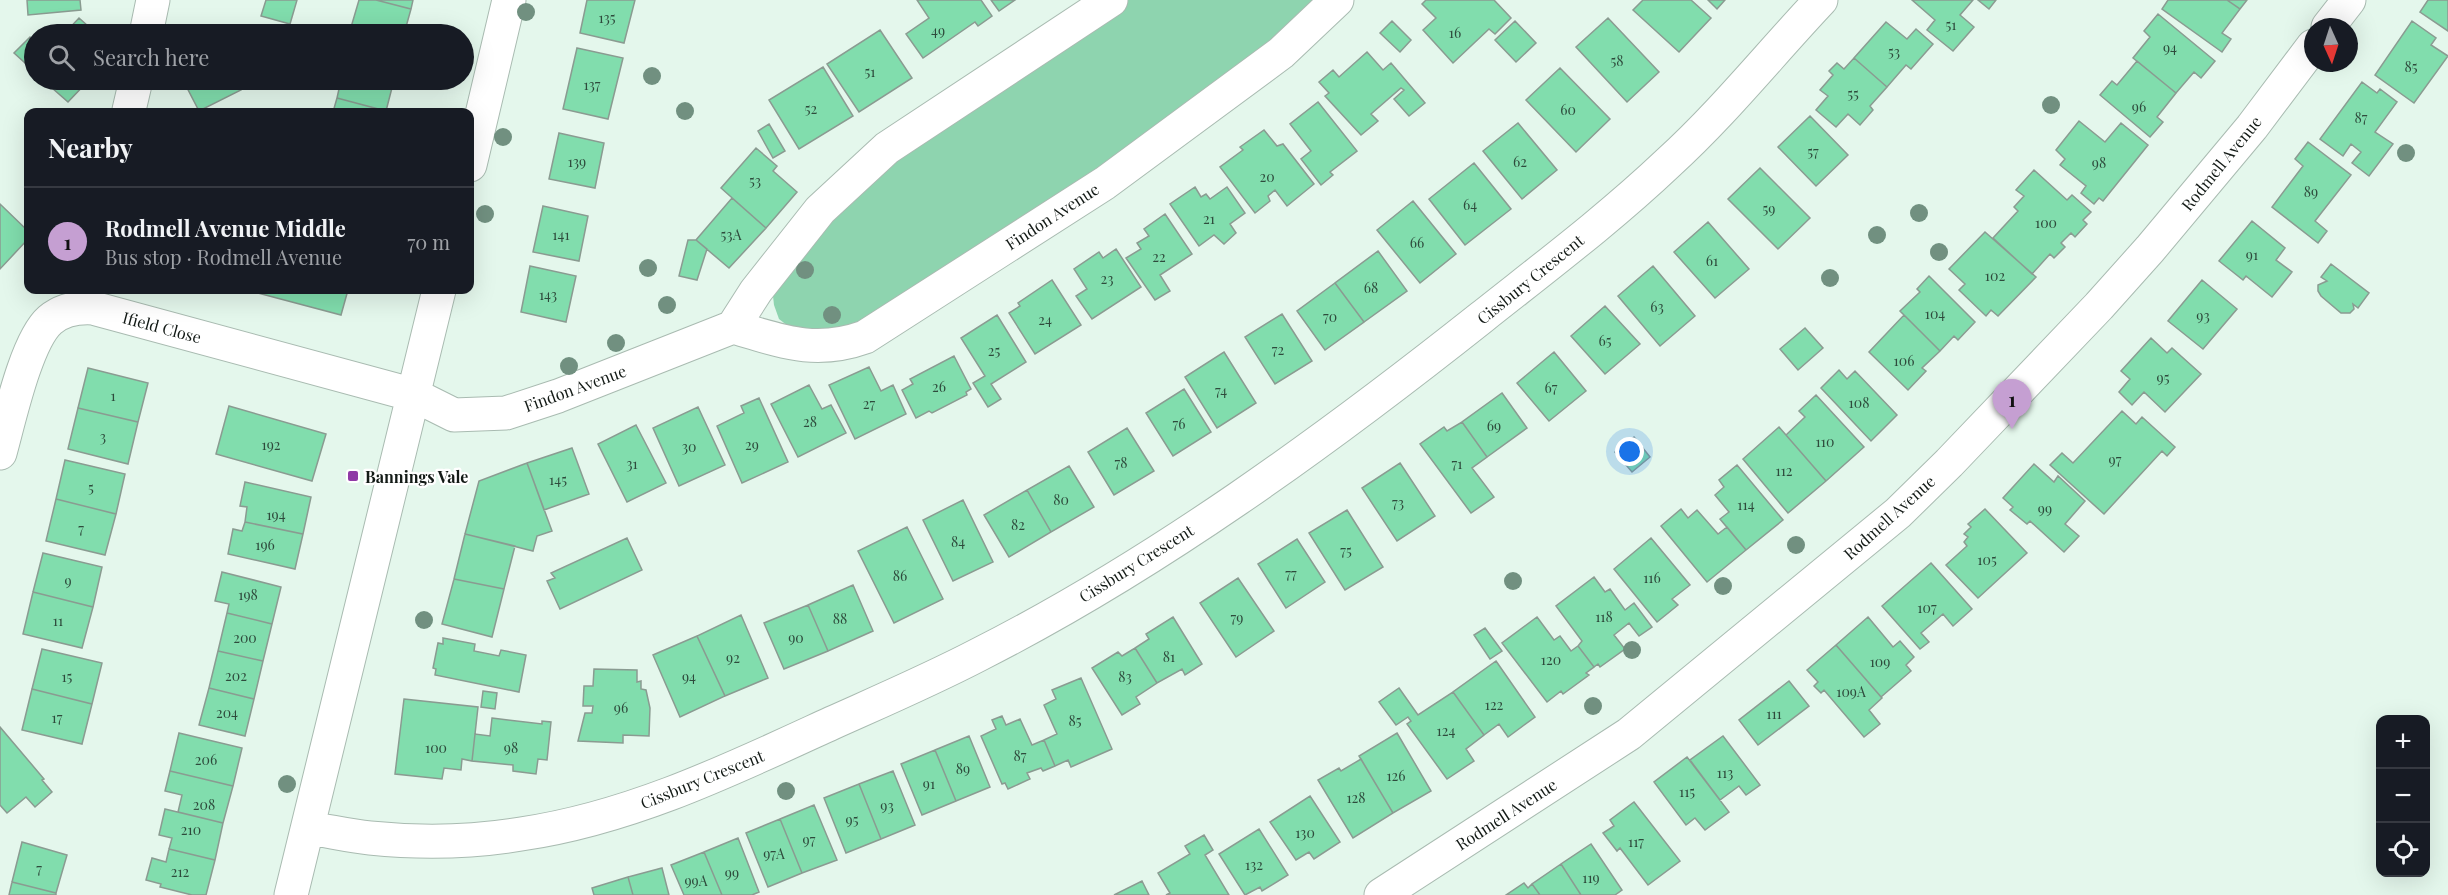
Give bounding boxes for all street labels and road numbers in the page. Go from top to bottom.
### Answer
street label: Rodmell Avenue [2176,111,2266,215]
street label: Findon Avenue [1001,178,1103,254]
street label: Cissbury Crescent [1472,229,1588,328]
street label: Ifield Close [120,306,204,348]
street label: Findon Avenue [521,360,629,416]
street label: Rodmell Avenue [1839,470,1939,564]
street label: Cissbury Crescent [1075,519,1197,607]
street label: Cissbury Crescent [637,745,767,813]
street label: Rodmell Avenue [1452,774,1560,854]

